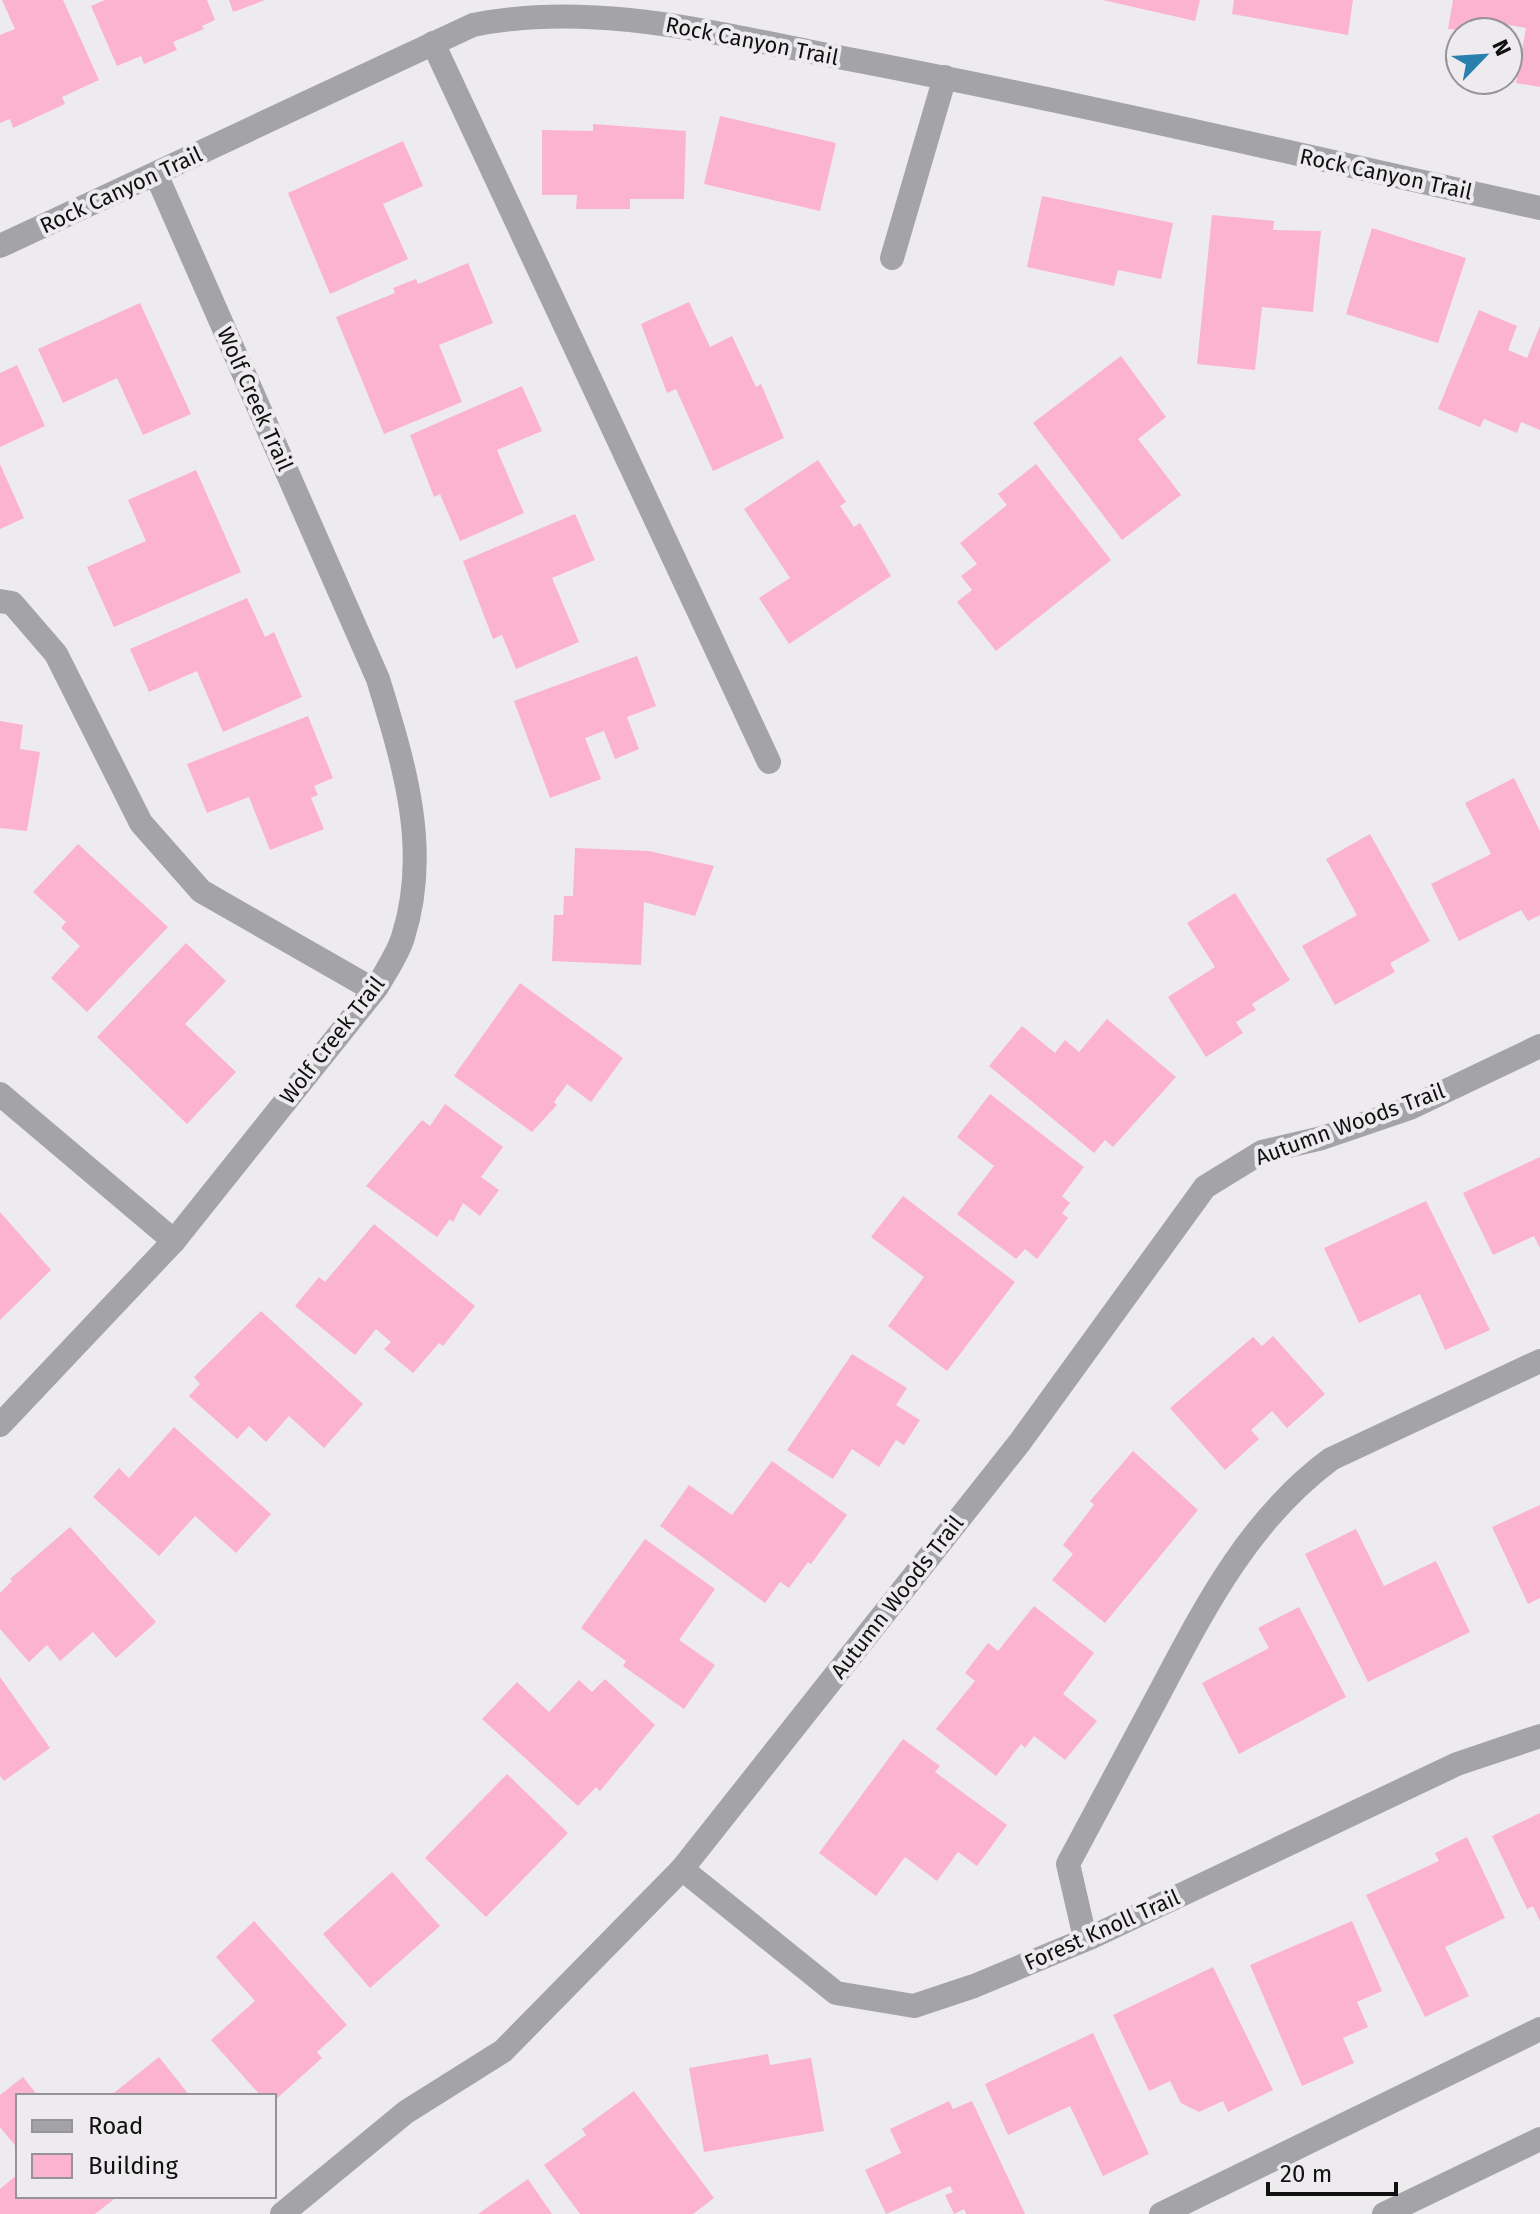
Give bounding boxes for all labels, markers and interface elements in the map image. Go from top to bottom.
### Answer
street label: Rock Canyon Trail [663,11,841,71]
north arrow [1444,16,1524,96]
text: N [1486,35,1517,60]
street label: Rock Canyon Trail [36,141,206,239]
street label: Rock Canyon Trail [1297,143,1475,205]
street label: Wolf Creek Trail [211,323,299,475]
street label: Wolf Creek Trail [274,971,390,1109]
street label: Autumn Woods Trail [1252,1077,1448,1171]
street label: Autumn Woods Trail [825,1510,969,1684]
street label: Forest Knoll Trail [1020,1884,1184,1976]
legend [16,2094,276,2198]
text: Road [88,2112,143,2140]
scale bar [1268,2146,1396,2196]
text: Building [88,2152,178,2180]
text: 20 m [1280,2160,1332,2188]

